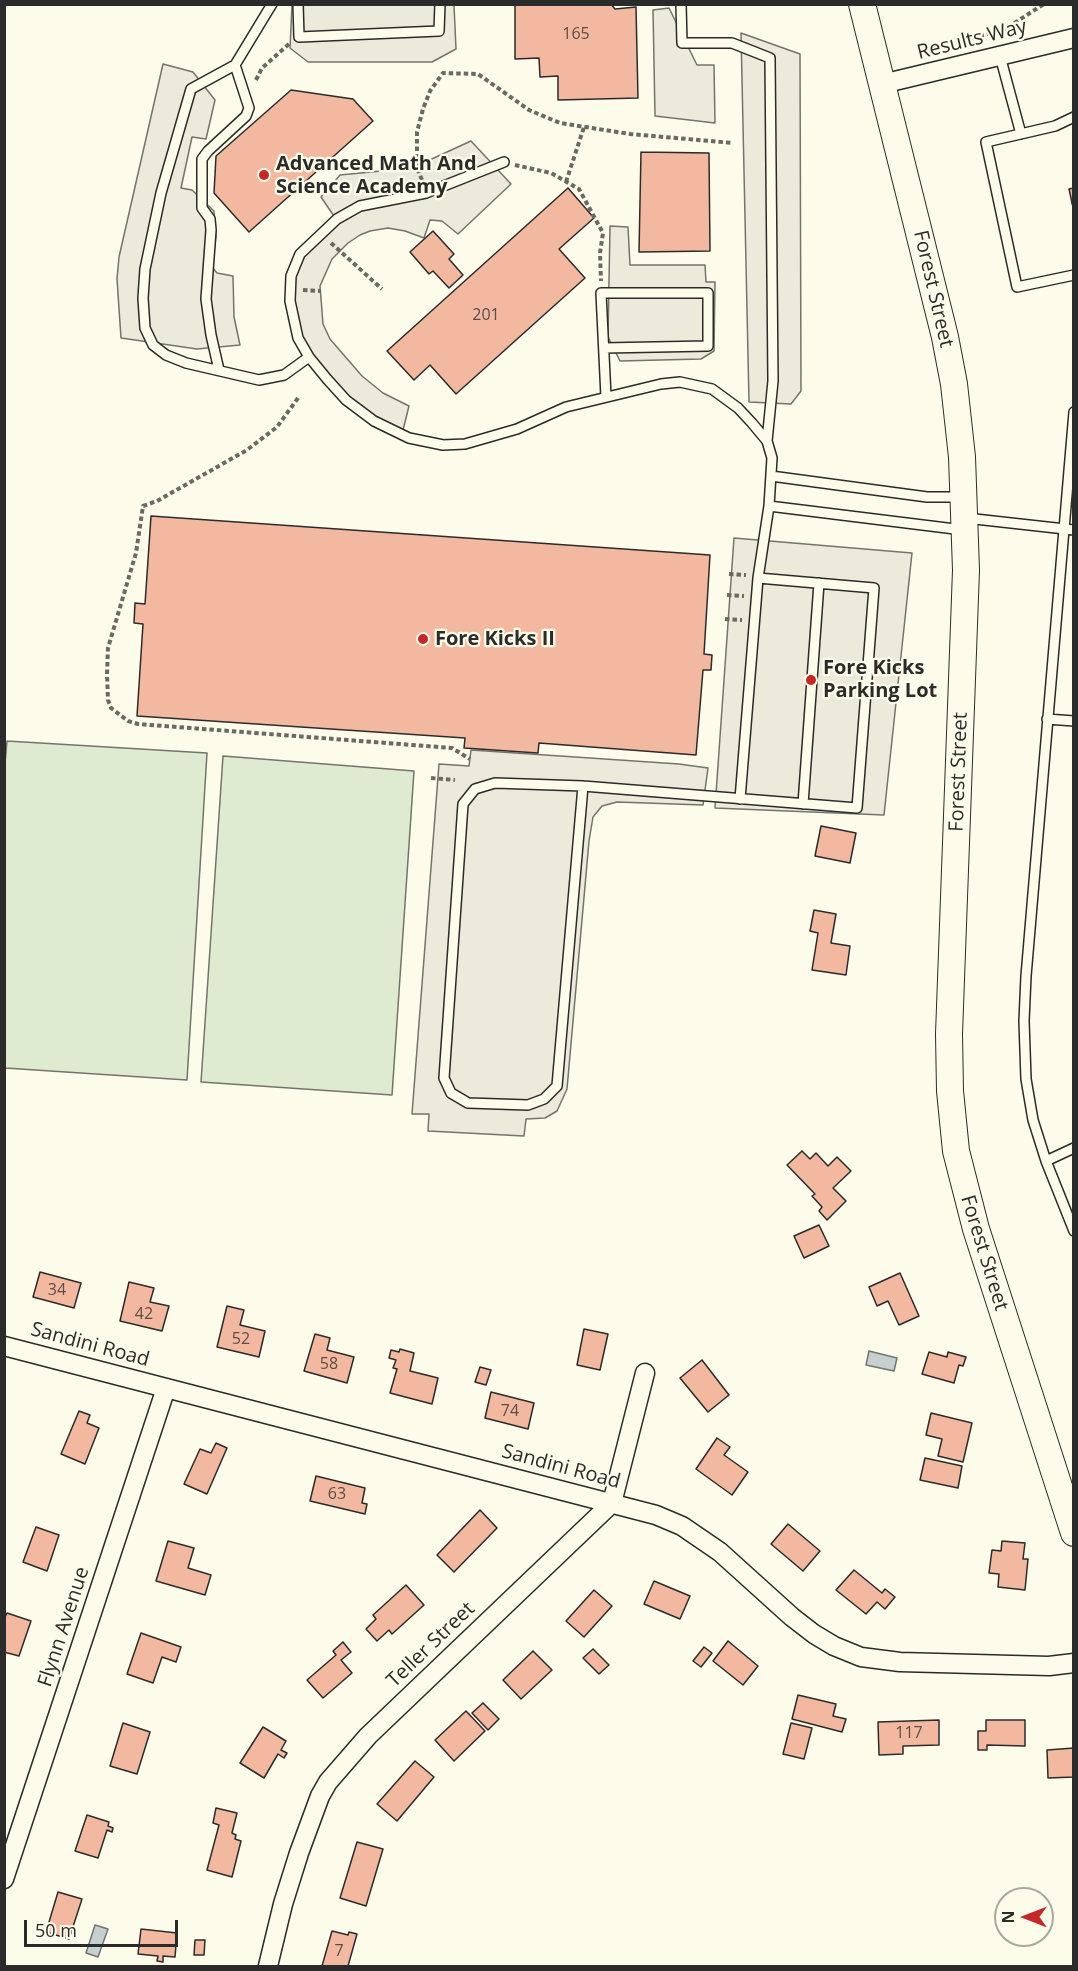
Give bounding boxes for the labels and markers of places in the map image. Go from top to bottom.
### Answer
place label: Advanced Math And Science Academy [276,152,477,199]
marker: Advanced Math And Science Academy [257,168,271,182]
place label: Fore Kicks II [435,627,555,651]
marker: Fore Kicks II [416,632,430,646]
place label: Fore Kicks Parking Lot [823,656,937,703]
marker: Fore Kicks Parking Lot [804,673,818,687]

